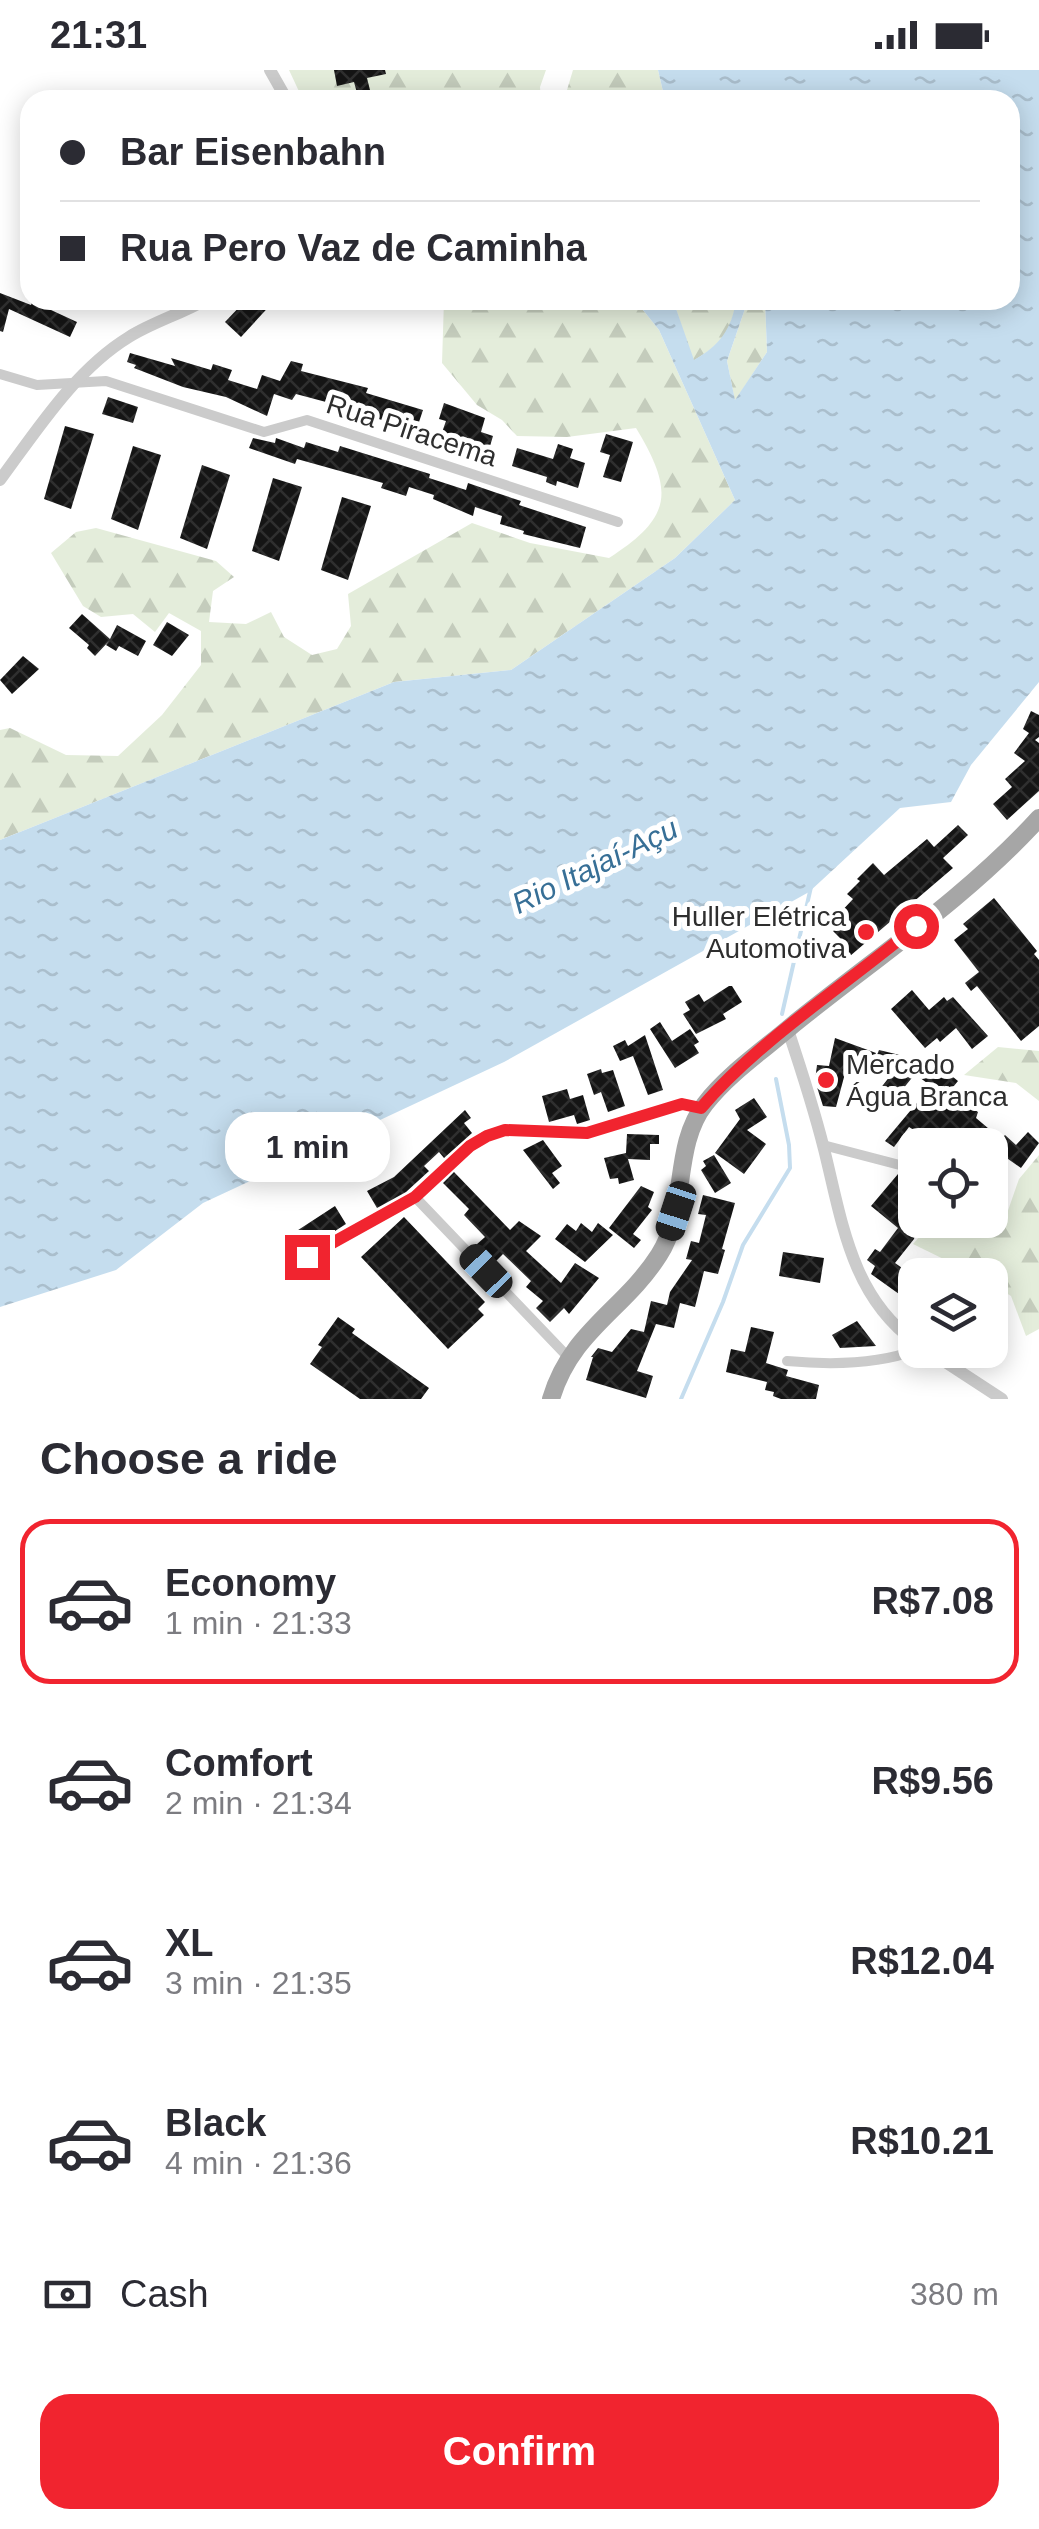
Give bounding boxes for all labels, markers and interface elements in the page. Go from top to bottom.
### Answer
text: 21:31 [50,14,147,56]
text: Bar Eisenbahn [120,131,386,173]
text: Rua Pero Vaz de Caminha [120,227,587,269]
street label: Rua Piracema [323,388,501,473]
water label: Rio Itajaí-Açu [507,811,683,920]
place label: Huller Elétrica Automotiva [672,901,846,964]
route start [894,904,939,949]
marker: Huller Elétrica Automotiva [855,921,877,943]
place label: Mercado Água Branca [846,1049,1008,1112]
marker: Mercado Água Branca [815,1069,837,1091]
callout: 1 min [224,1112,390,1182]
map controls [898,1128,1008,1368]
button: locate [898,1128,1008,1238]
text: 1 min [266,1129,349,1165]
car [652,1178,700,1244]
route end [285,1235,330,1280]
car [454,1239,518,1303]
button: layers [898,1258,1008,1368]
text: Choose a ride [40,1433,338,1484]
icon: car [45,1557,135,1647]
text: Economy [165,1562,336,1604]
text: R$7.08 [871,1580,994,1622]
text: 1 min · 21:33 [165,1605,352,1641]
icon: car [45,1737,135,1827]
text: Comfort [165,1742,313,1784]
text: R$9.56 [871,1760,994,1802]
text: 2 min · 21:34 [165,1785,352,1821]
icon: car [45,1917,135,2007]
text: XL [165,1922,214,1964]
text: R$12.04 [850,1940,994,1982]
text: 3 min · 21:35 [165,1965,352,2001]
icon: car [45,2097,135,2187]
text: Black [165,2102,266,2144]
text: R$10.21 [850,2120,994,2162]
text: 4 min · 21:36 [165,2145,352,2181]
icon: cash [40,2267,95,2322]
text: Cash [120,2273,209,2315]
text: 380 m [910,2276,999,2312]
button: Confirm [40,2394,999,2509]

